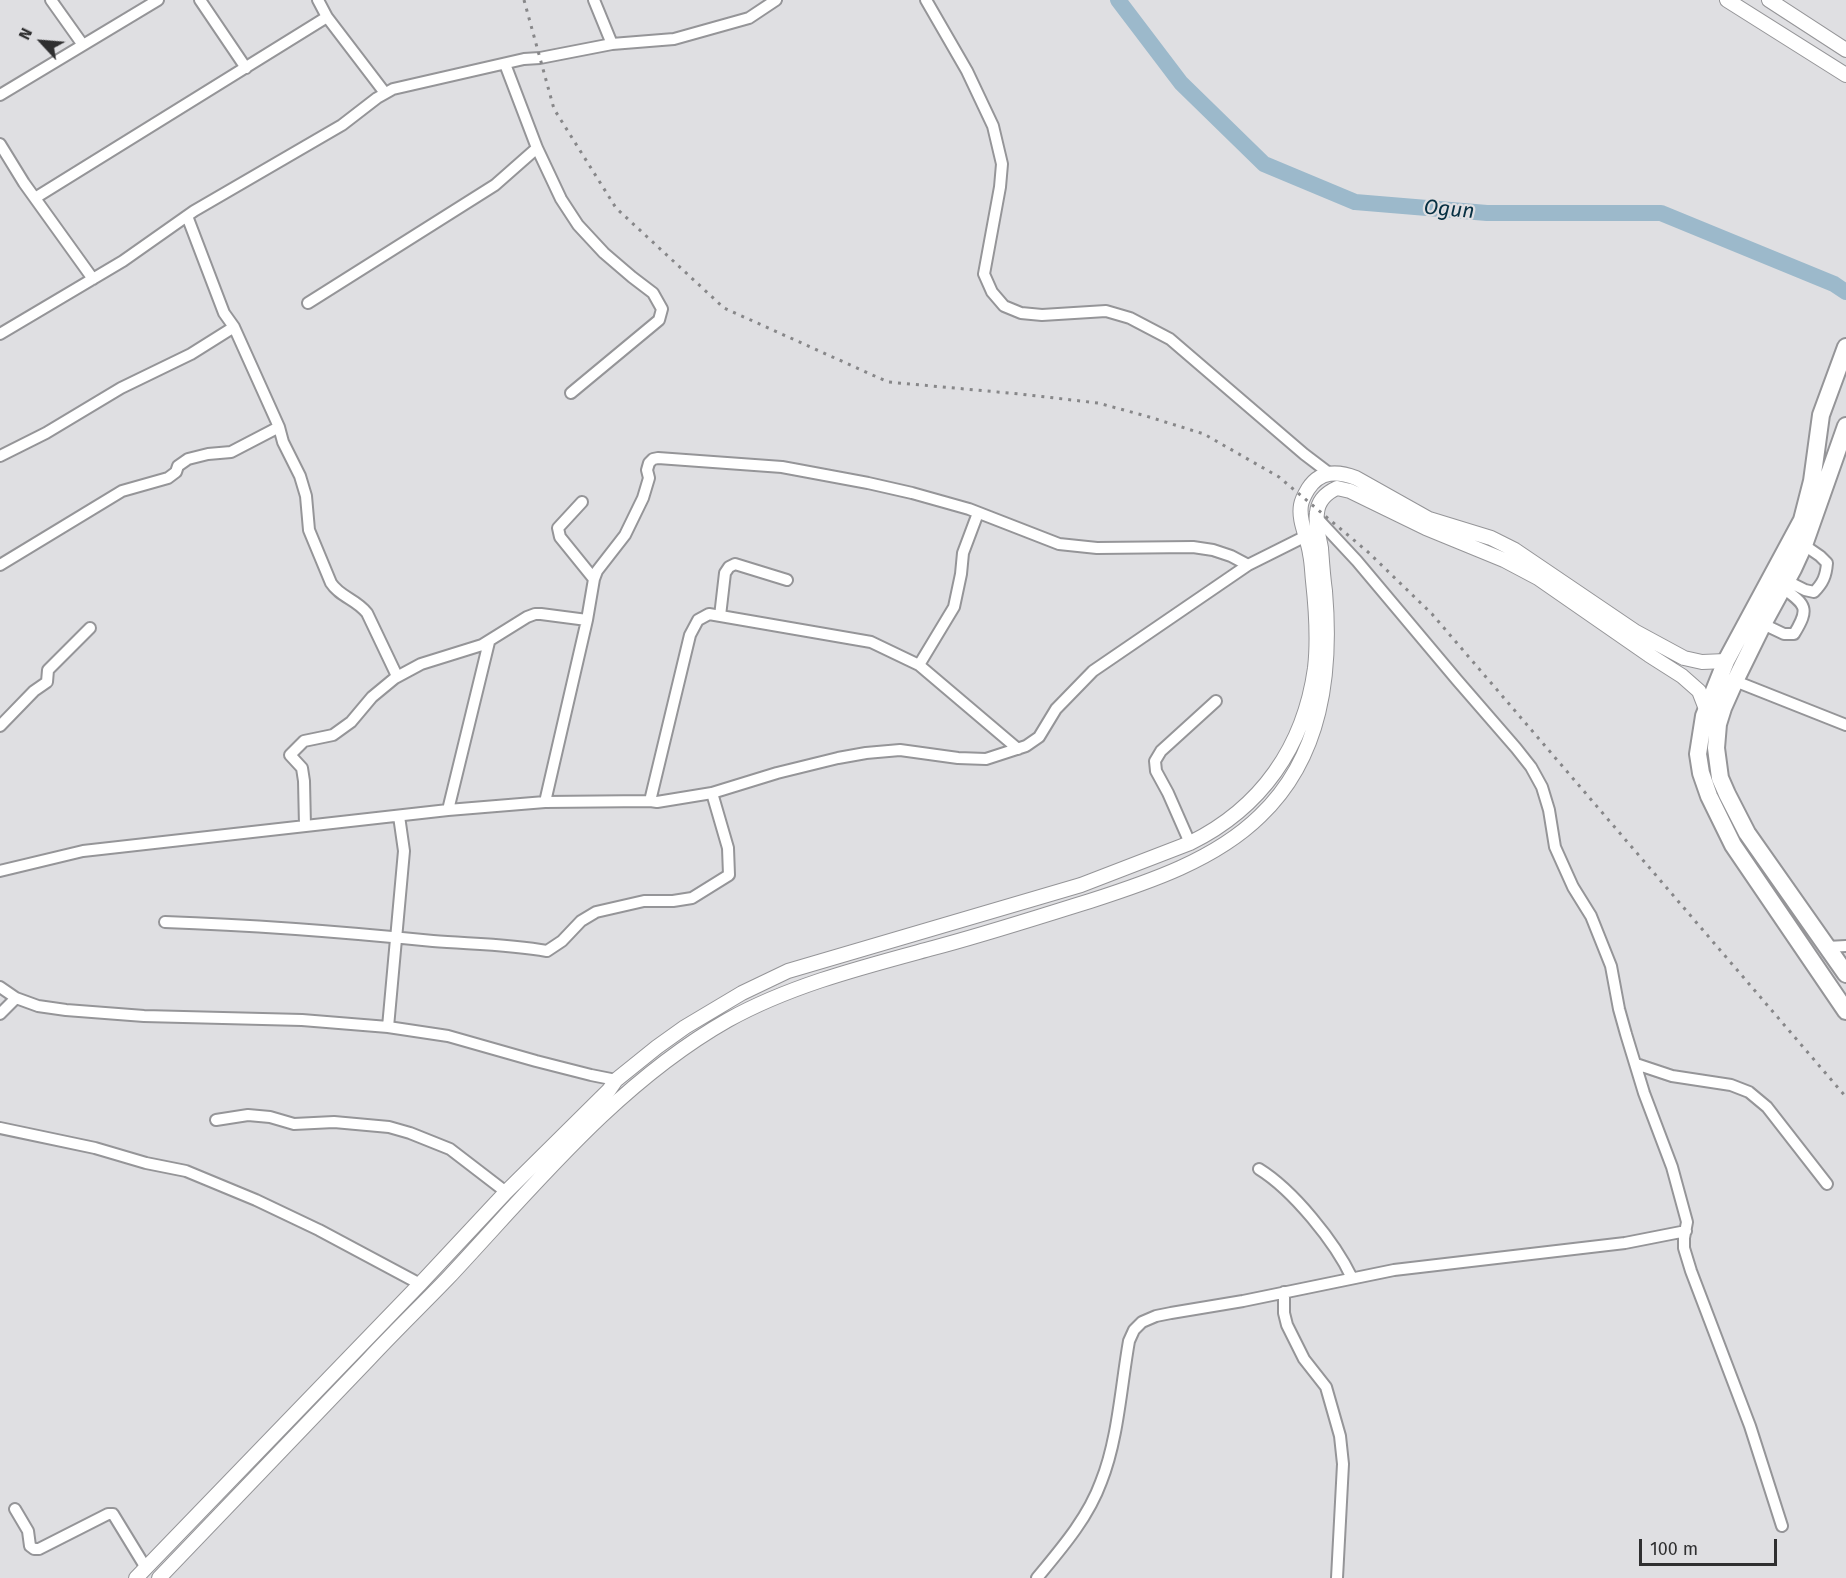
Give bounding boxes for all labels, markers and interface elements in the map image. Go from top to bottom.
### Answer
north arrow [12,12,72,72]
text: N [15,25,36,43]
water label: Ogun [1423,195,1475,225]
scale bar [1642,1527,1780,1565]
text: 100 m [1650,1538,1698,1560]

